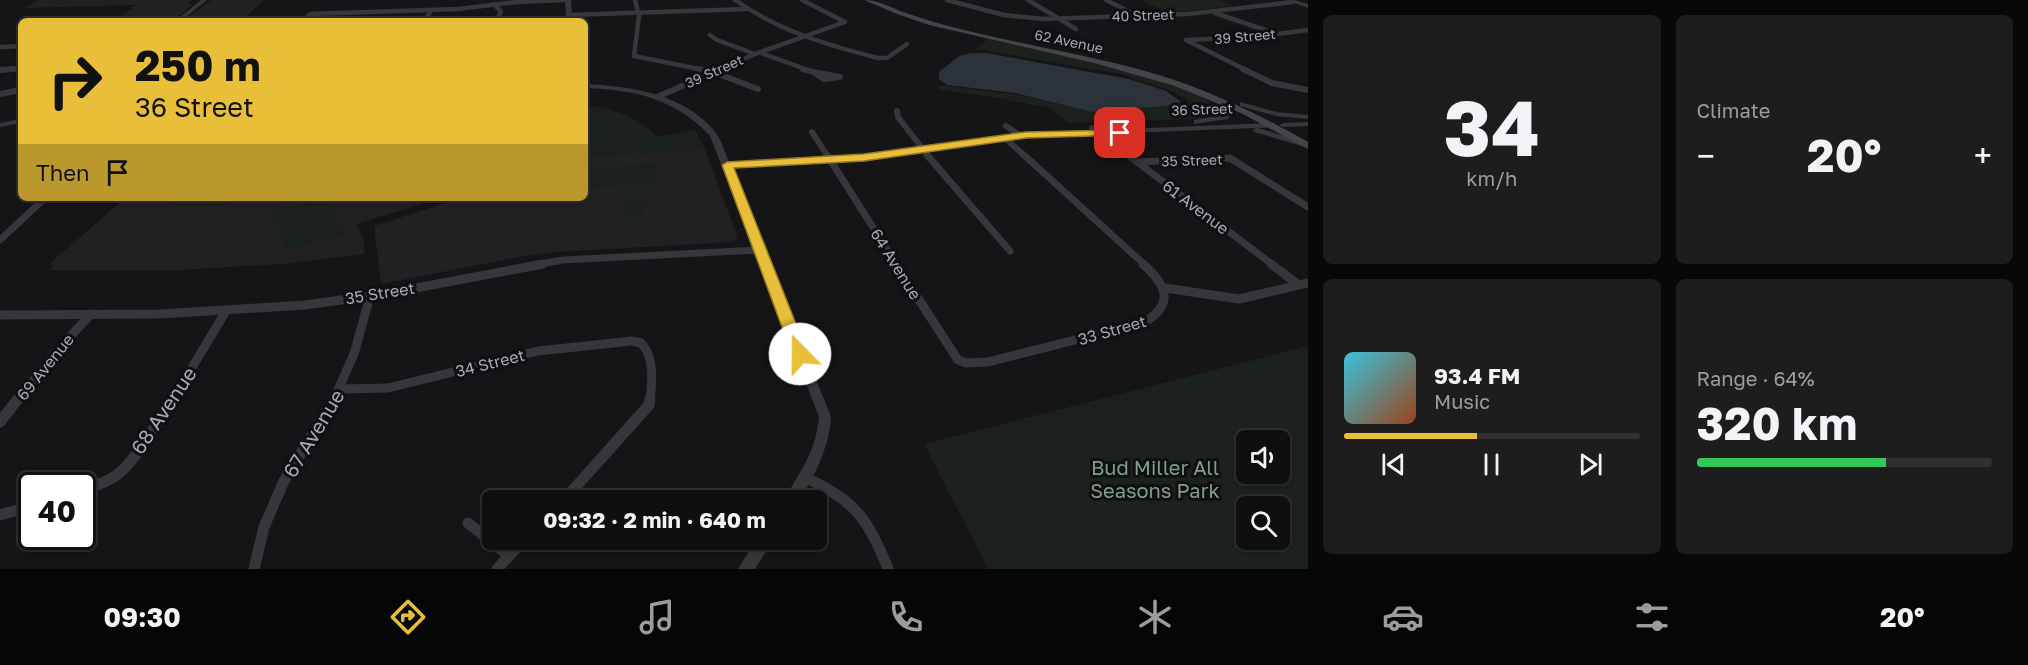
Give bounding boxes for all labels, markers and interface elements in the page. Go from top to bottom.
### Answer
street label: 40 Street [1112,5,1174,25]
street label: 62 Avenue [1033,25,1105,57]
street label: 39 Street [1214,25,1276,47]
text: 250 m [135,40,261,90]
icon: right [36,42,114,120]
street label: 39 Street [682,51,746,91]
text: 34 [1444,80,1540,173]
text: 36 Street [135,91,254,123]
text: Climate [1697,98,1770,122]
street label: 36 Street [1171,99,1233,119]
pin [1094,107,1145,158]
icon: arrive [1103,116,1136,149]
text: 20° [1807,128,1881,182]
text: − [1697,136,1715,175]
text: + [1974,136,1992,175]
street label: 35 Street [1161,150,1223,170]
icon: arrive [101,156,134,189]
text: Then [36,159,89,186]
text: km/h [1466,166,1517,190]
street label: 61 Avenue [1159,176,1233,238]
street label: 64 Avenue [866,225,926,303]
street label: 35 Street [344,278,416,308]
street label: 33 Street [1076,311,1148,349]
position arrow [768,322,832,386]
street label: 69 Avenue [12,330,78,404]
street label: 34 Street [453,345,527,381]
street label: 68 Avenue [125,362,201,458]
text: 93.4 FM [1434,362,1520,389]
text: Range · 64% [1697,366,1815,390]
street label: 67 Avenue [277,385,349,481]
text: Music [1434,389,1490,413]
text: 320 km [1697,396,1857,450]
map controls [1236,430,1290,550]
button: sound [1236,430,1290,484]
icon: previous [1377,448,1410,481]
icon: pause [1475,448,1508,481]
icon: next [1574,448,1607,481]
park label: Bud Miller All Seasons Park [1090,455,1220,502]
speed limit sign: 40 [18,472,96,550]
button: search [1236,496,1290,550]
text: 09:32 · 2 min · 640 m [543,506,766,533]
icon: directions [387,596,429,638]
icon: music [636,596,678,638]
icon: phone [885,596,927,638]
icon: climate [1134,596,1176,638]
icon: car [1382,596,1424,638]
icon: filters [1631,596,1673,638]
text: 09:30 [103,601,181,633]
text: 20° [1880,601,1925,633]

